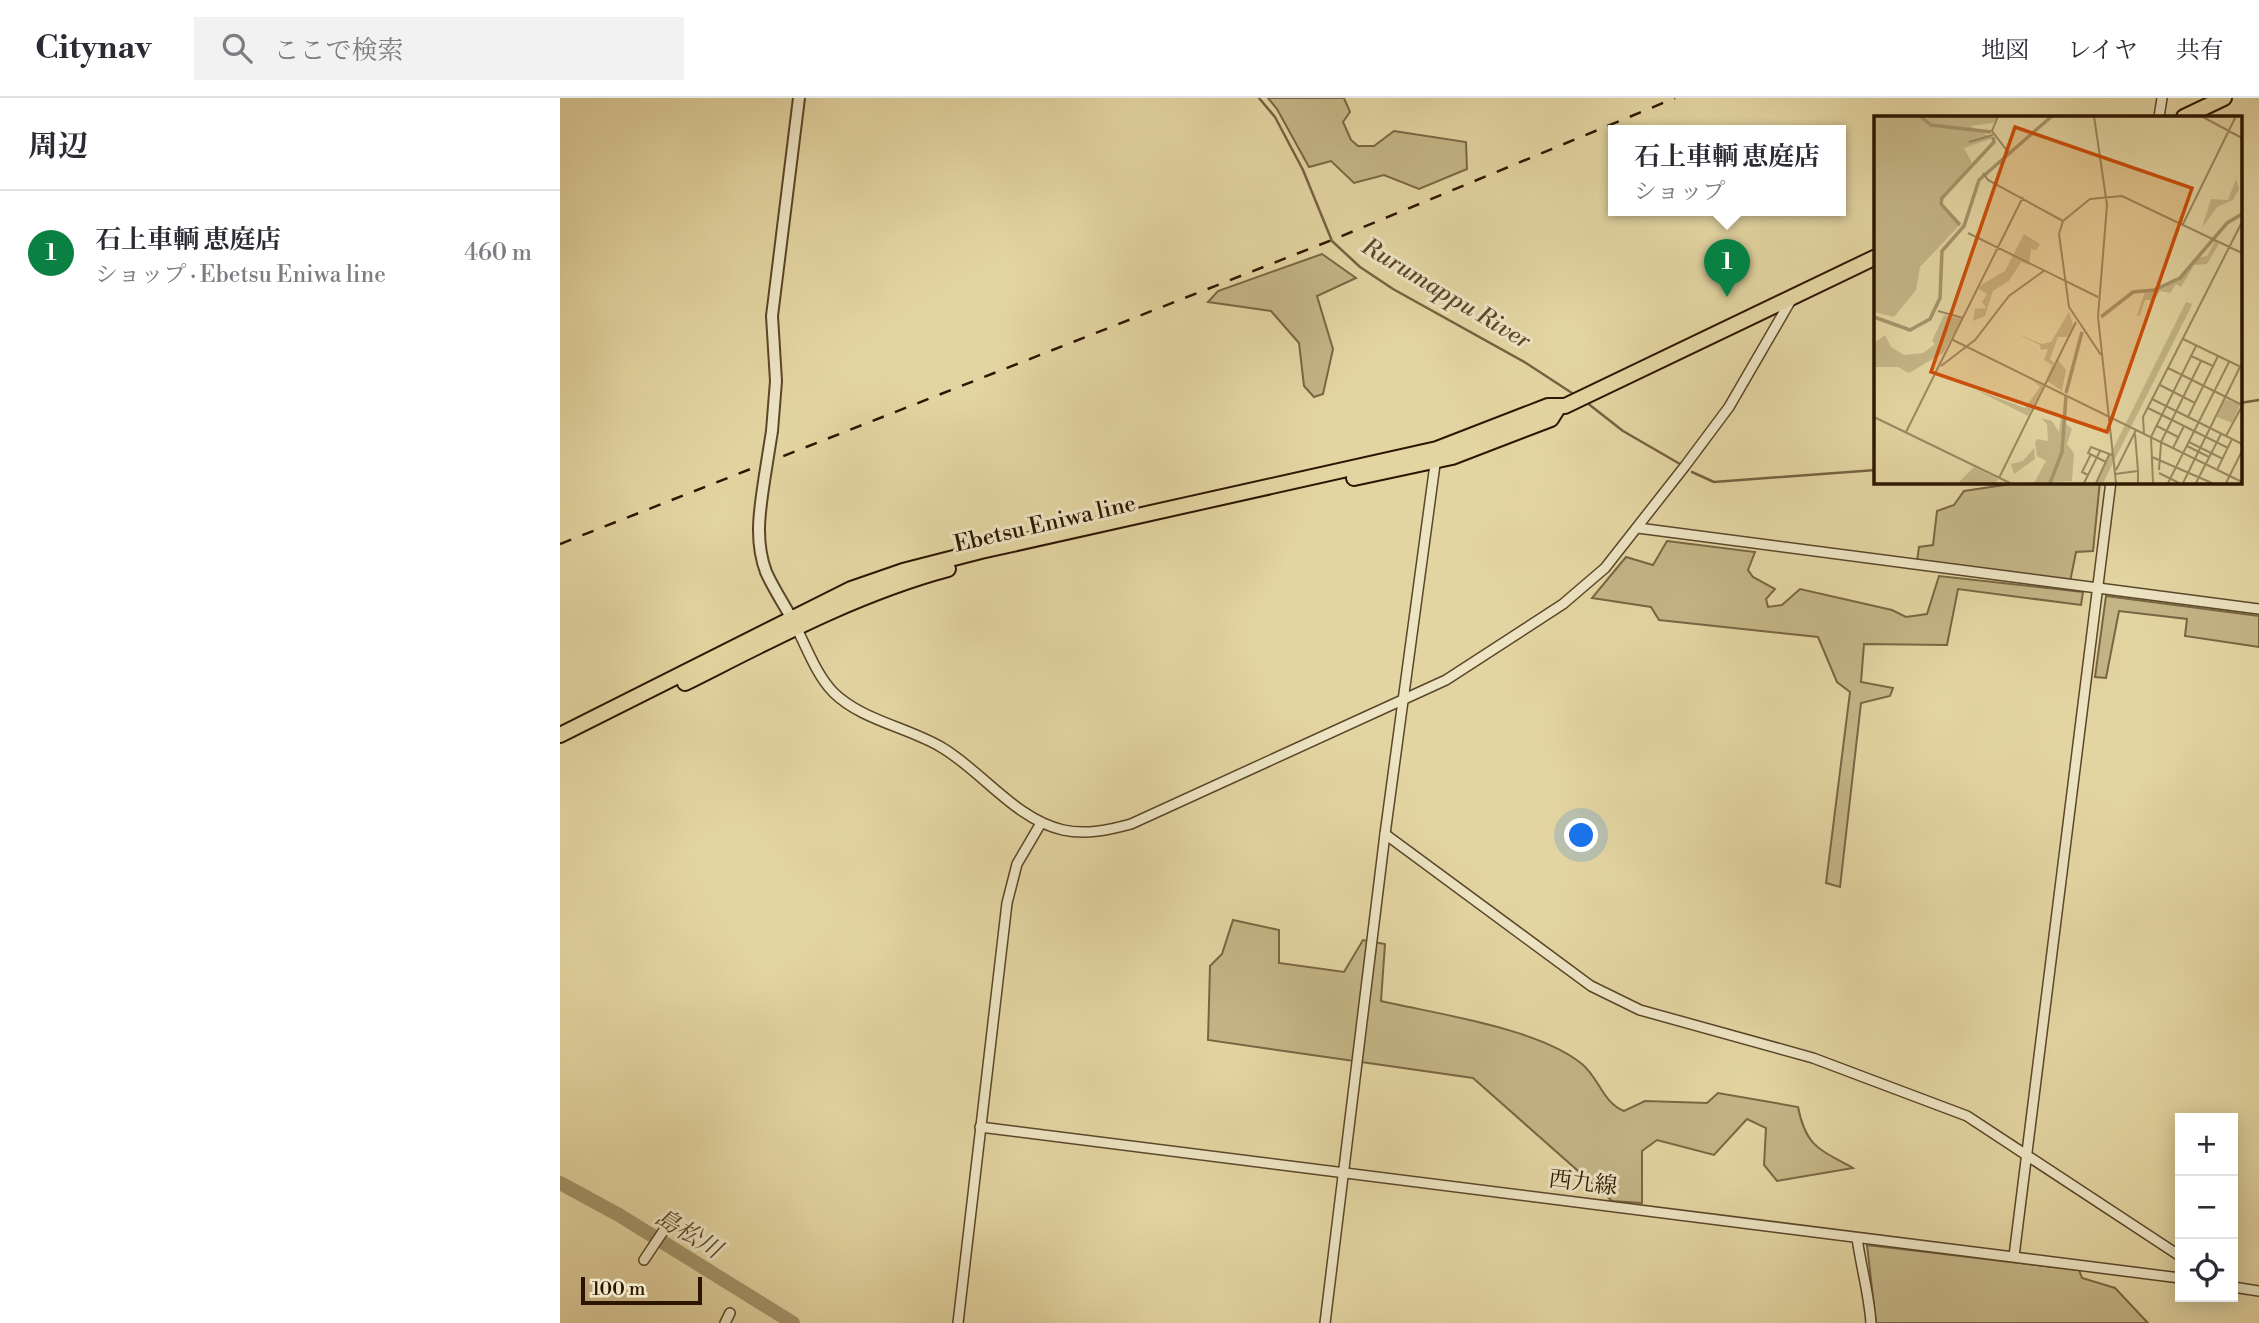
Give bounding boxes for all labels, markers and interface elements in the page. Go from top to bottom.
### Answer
search box [194,17,684,80]
text: Citynav [35,28,152,69]
icon: search [218,29,256,67]
text: ここで検索 [274,35,404,67]
text: 地図 [1981,36,2029,66]
text: レイヤ [2067,36,2138,66]
text: 共有 [2176,36,2224,66]
inset map [1874,116,2242,483]
popup [1608,125,1846,216]
text: 周辺 [28,128,88,166]
text: 石上車輌 恵庭店 [1634,141,1820,173]
text: ショップ [1634,178,1725,206]
text: 石上車輌 恵庭店 [95,224,281,256]
water label: Rurumappu River [1355,231,1537,357]
text: 1 [45,239,57,267]
text: 460 m [464,239,532,267]
pin: 1 [1704,239,1750,297]
text: ショップ · Ebetsu Eniwa line [95,261,386,289]
street label: Ebetsu Eniwa line [951,489,1139,559]
your location [1564,818,1598,852]
map controls [2175,1113,2238,1302]
button: + [2175,1113,2238,1176]
street label: 西九線 [1547,1165,1619,1201]
button: − [2175,1176,2238,1239]
water label: 島松川 [649,1203,729,1267]
button: locate [2175,1239,2238,1302]
scale bar [581,1274,702,1306]
text: 100 m [592,1277,645,1301]

